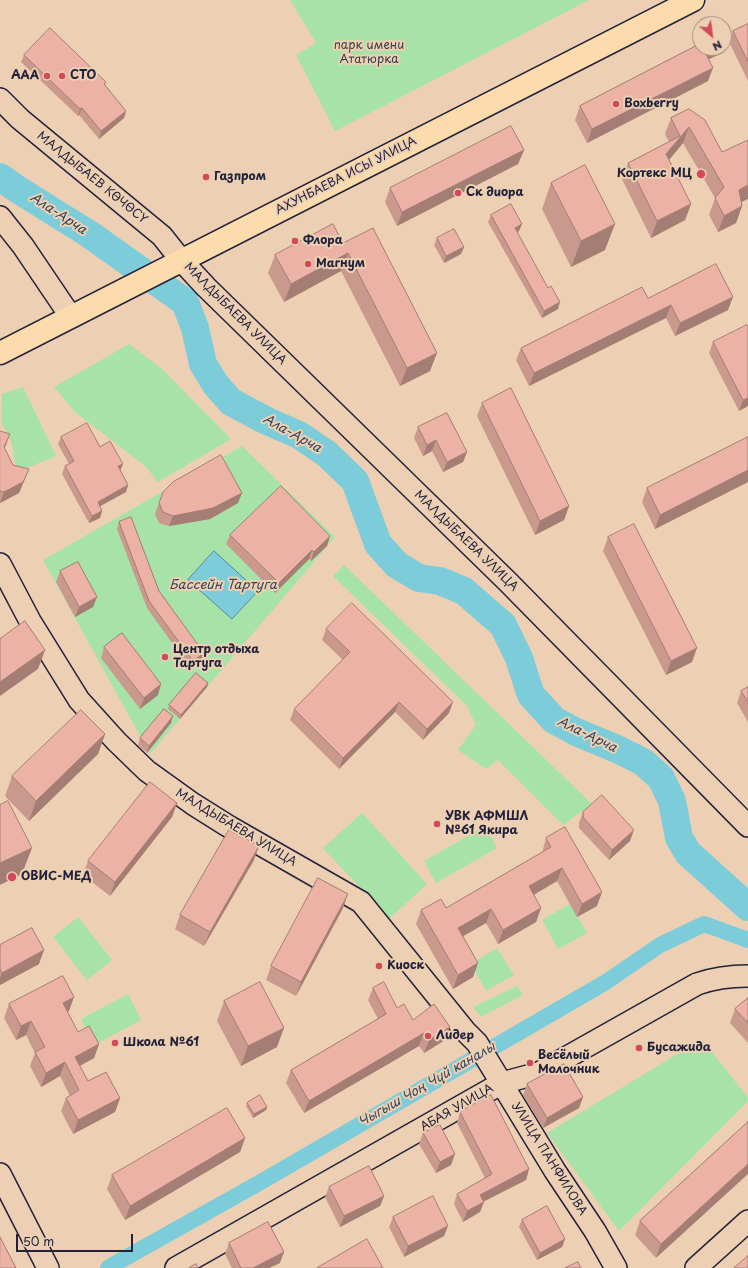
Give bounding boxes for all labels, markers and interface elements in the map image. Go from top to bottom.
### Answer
north arrow [692,16,732,56]
text: N [710,37,726,56]
park label: парк имени Ататюрка [334,39,404,67]
place label: ААА [11,69,39,83]
place label: CTO [70,69,96,83]
marker: ААА [42,71,52,81]
marker: CTO [57,71,67,81]
place label: Boxberry [624,97,679,111]
marker: Boxberry [611,99,621,109]
street label: МАЛДЫБАЕВ КӨЧӨСҮ [34,129,150,227]
street label: АХУНБАЕВА ИСЫ УЛИЦА [273,134,419,218]
place label: Кортекс МЦ [617,167,692,181]
marker: Кортекс МЦ [695,168,707,180]
place label: Газпром [214,170,266,184]
marker: Газпром [201,172,211,182]
place label: Ск диора [466,186,524,200]
marker: Ск диора [453,188,463,198]
water label: Ала-Арча [27,190,89,238]
place label: Флора [303,234,343,248]
marker: Флора [290,236,300,246]
place label: Магнум [316,257,365,271]
marker: Магнум [303,259,313,269]
street label: МАЛДЫБАЕВА УЛИЦА [181,260,289,368]
water label: Ала-Арча [260,412,324,456]
street label: МАЛДЫБАЕВА УЛИЦА [411,488,521,594]
water label: Бассейн Тартуга [169,577,277,593]
place label: Центр отдыха Тартуга [173,643,259,671]
marker: Центр отдыха Тартуга [160,652,170,662]
water label: Ала-Арча [555,714,619,756]
street label: МАЛДЫБАЕВА УЛИЦА [173,786,299,870]
place label: УВК АФМШЛ №61 Якира [445,810,528,838]
marker: УВК АФМШЛ №61 Якира [432,819,442,829]
place label: ОВИС-МЕД [21,870,91,884]
marker: ОВИС-МЕД [6,871,18,883]
place label: Киоск [387,959,424,973]
marker: Киоск [374,961,384,971]
place label: Лидер [436,1029,474,1043]
marker: Лидер [423,1031,433,1041]
place label: Школа №61 [123,1036,199,1050]
marker: Школа №61 [110,1038,120,1048]
water label: Чыгыш Чоң Чүй каналы [356,1039,498,1131]
place label: Бусажида [647,1041,711,1055]
marker: Бусажида [634,1043,644,1053]
place label: Весёлый Молочник [538,1049,599,1077]
marker: Весёлый Молочник [525,1058,535,1068]
street label: АБАЯ УЛИЦА [418,1081,496,1135]
street label: УЛИЦА ПАНФИЛОВА [508,1100,590,1218]
scale bar [18,1226,135,1252]
text: 50 m [23,1232,54,1250]

